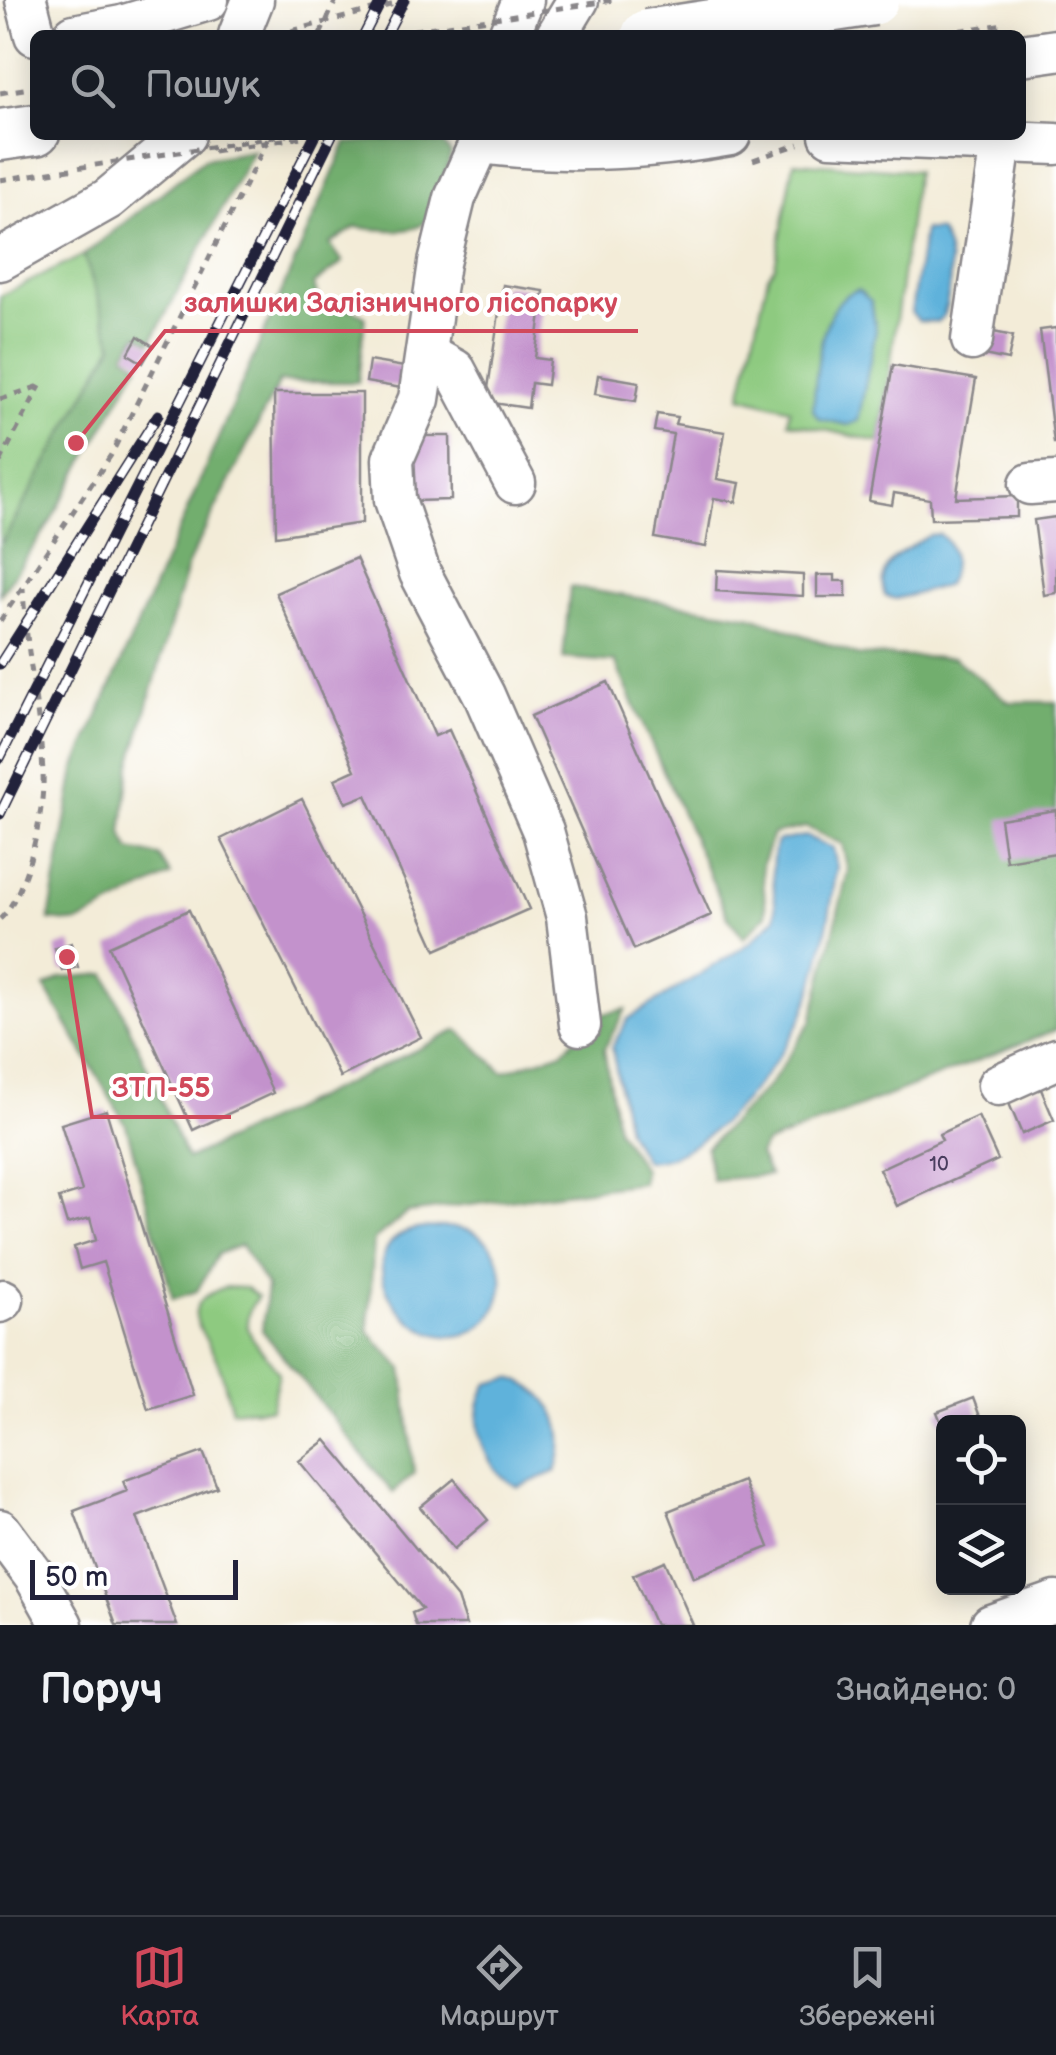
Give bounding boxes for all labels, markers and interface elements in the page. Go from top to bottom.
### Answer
search box [30,30,1026,140]
icon: search [65,58,120,113]
text: Пошук [145,63,260,108]
callout: залишки Залізничного лісопарку [165,273,638,331]
text: залишки Залізничного лісопарку [184,287,618,320]
callout: ЗТП-55 [92,1059,231,1117]
text: ЗТП-55 [112,1072,210,1105]
house number: 10 [929,1153,949,1177]
map controls [936,1415,1026,1595]
button: locate [936,1415,1026,1505]
button: layers [936,1505,1026,1595]
scale bar [30,1555,238,1600]
text: 50 m [45,1561,108,1594]
text: Поруч [40,1665,163,1716]
text: Знайдено: 0 [836,1671,1016,1710]
tab: Карта [120,1940,199,2033]
tab: Маршрут [440,1940,559,2033]
tab: Збережені [799,1940,936,2033]

